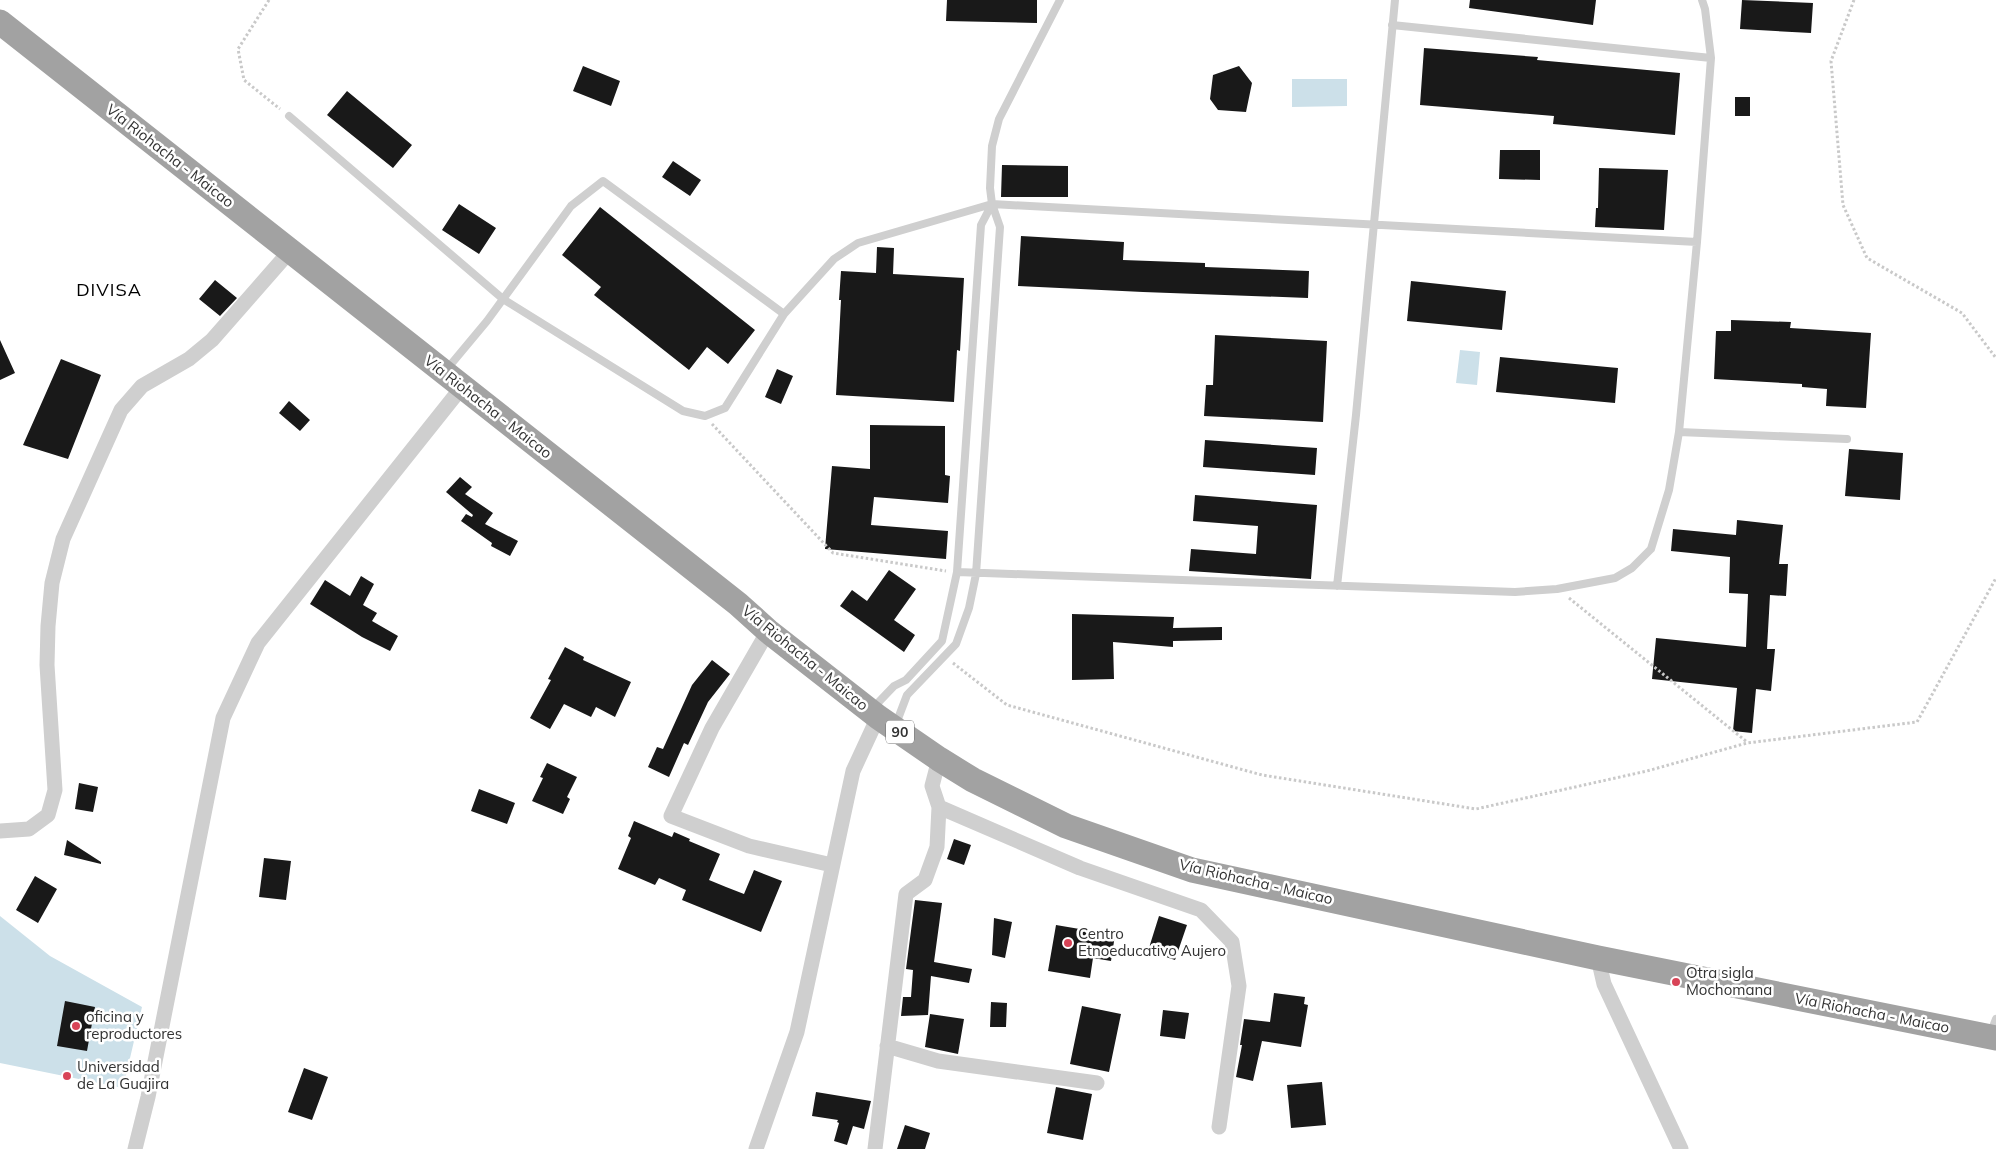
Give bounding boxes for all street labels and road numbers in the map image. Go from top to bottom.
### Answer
street label: Vía Riohacha - Maicao [103,100,238,211]
street label: Vía Riohacha - Maicao [421,351,556,462]
street label: Vía Riohacha - Maicao [738,601,872,714]
road number: 90 [886,720,914,744]
street label: Vía Riohacha - Maicao [1177,855,1335,908]
street label: Vía Riohacha - Maicao [1793,988,1951,1037]

